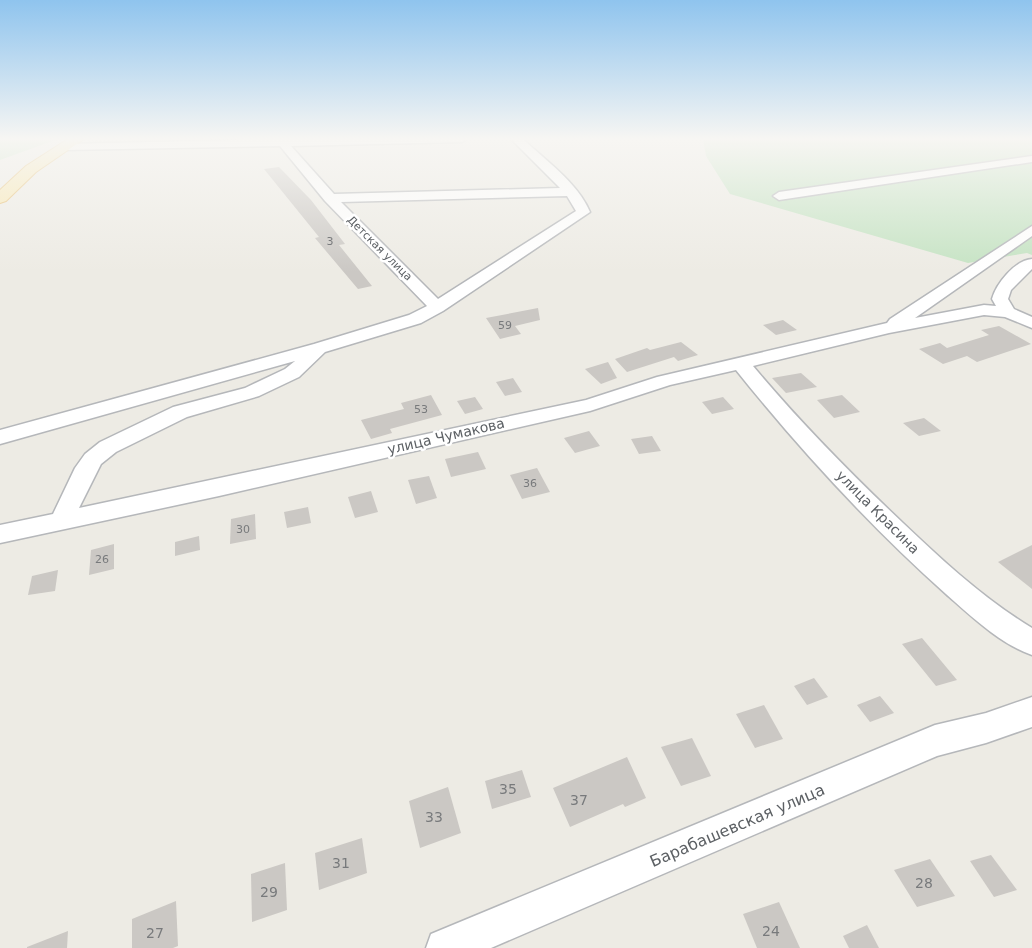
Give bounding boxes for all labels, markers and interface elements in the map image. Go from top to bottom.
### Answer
street label: Детская улица [345,213,415,283]
house number: 3 [327,235,334,248]
house number: 59 [498,319,512,332]
house number: 53 [414,403,428,416]
street label: улица Чумакова [386,415,506,457]
street label: улица Красина [833,467,923,557]
house number: 36 [523,477,537,490]
house number: 30 [236,523,250,536]
house number: 26 [95,553,109,566]
street label: Барабашевская улица [647,780,827,871]
house number: 35 [499,781,517,797]
house number: 37 [570,792,588,808]
house number: 33 [425,809,443,825]
house number: 31 [332,855,350,871]
house number: 28 [915,875,933,891]
house number: 29 [260,884,278,900]
house number: 24 [762,923,780,939]
house number: 27 [146,925,164,941]

